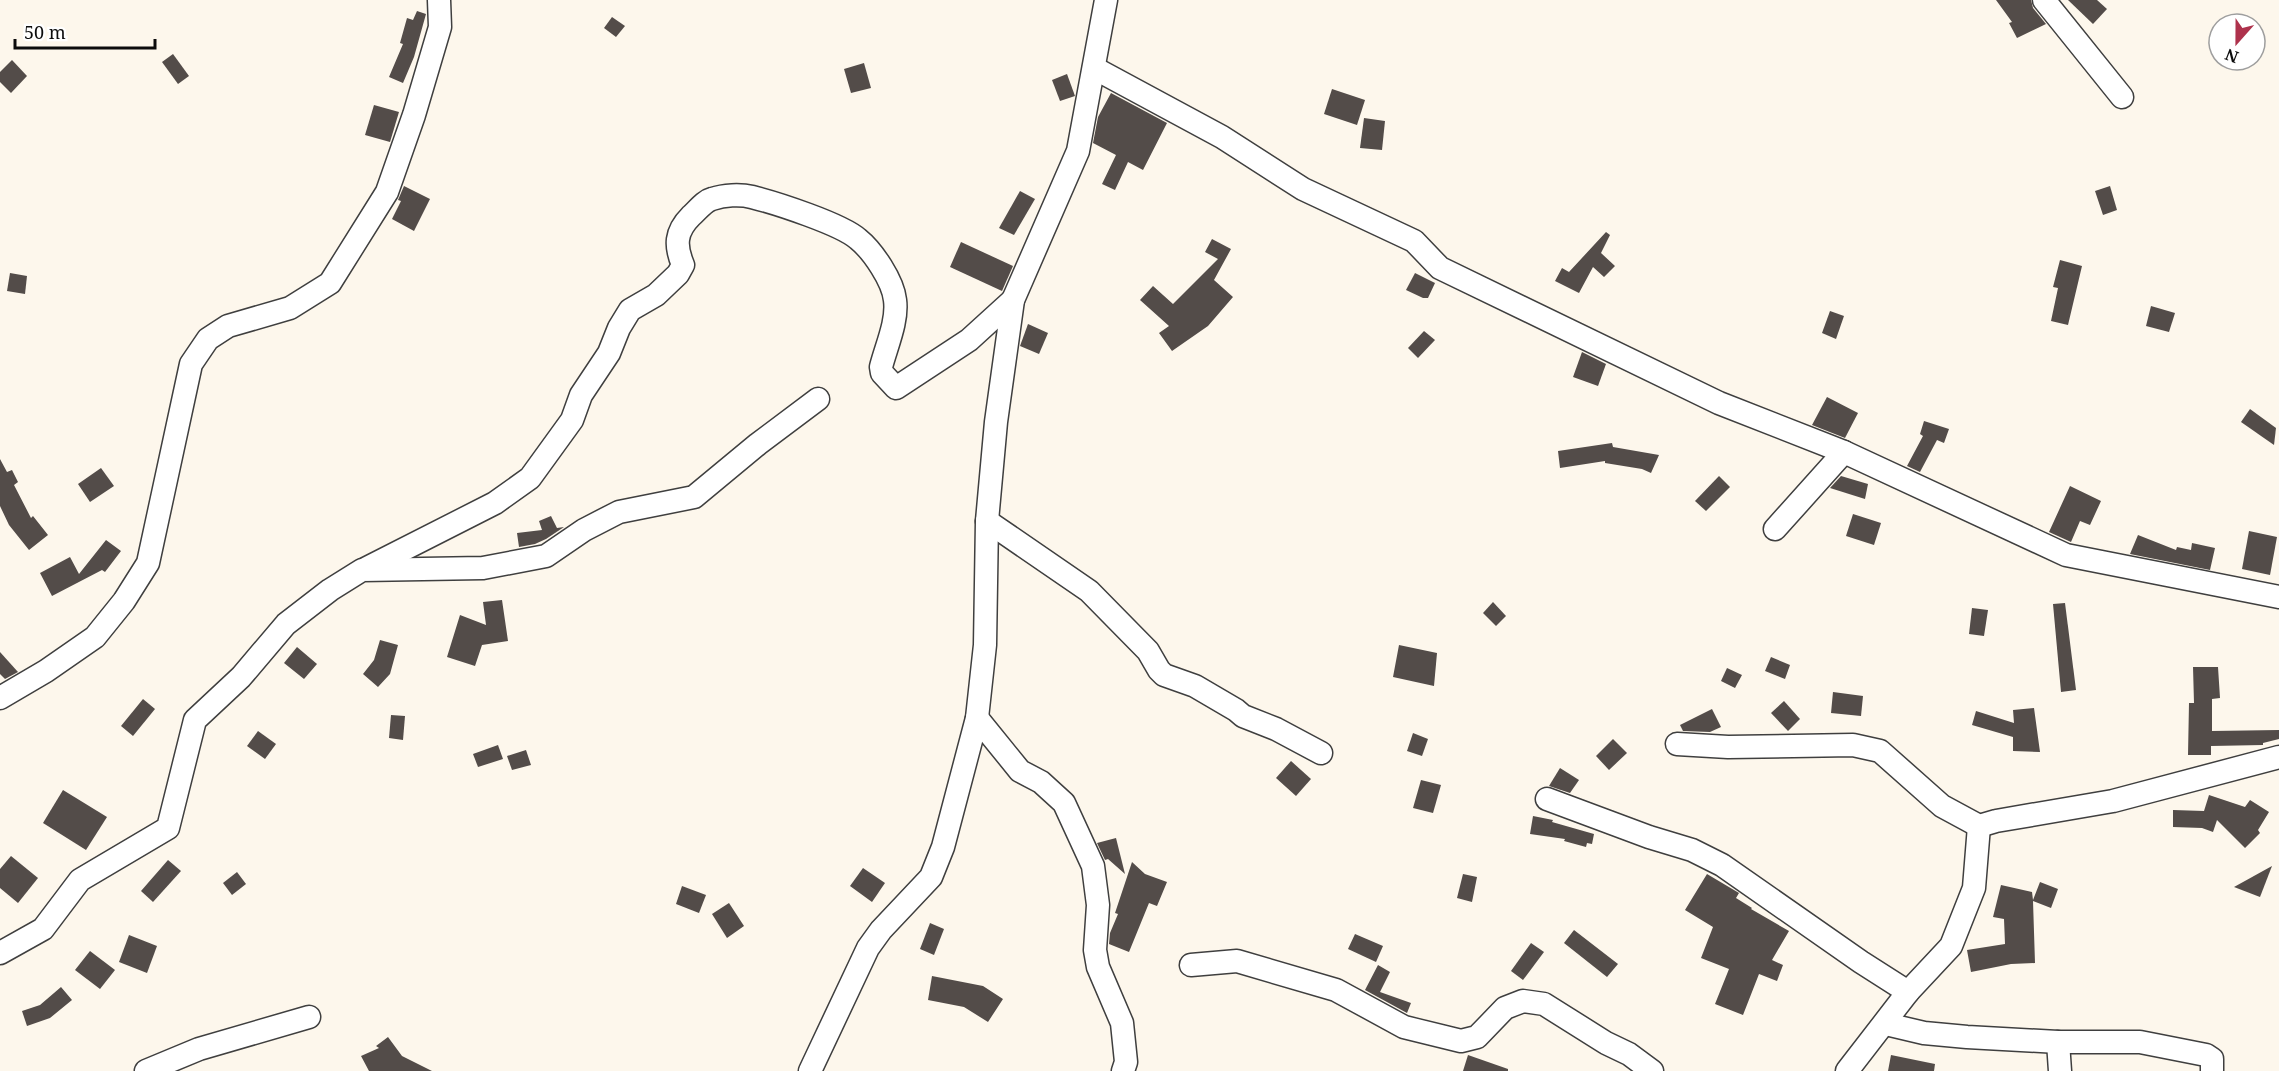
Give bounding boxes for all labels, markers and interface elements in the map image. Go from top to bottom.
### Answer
scale bar [15,12,154,50]
north arrow [2207,12,2267,72]
text: 50 m [24,20,66,44]
text: N [2221,43,2241,69]

